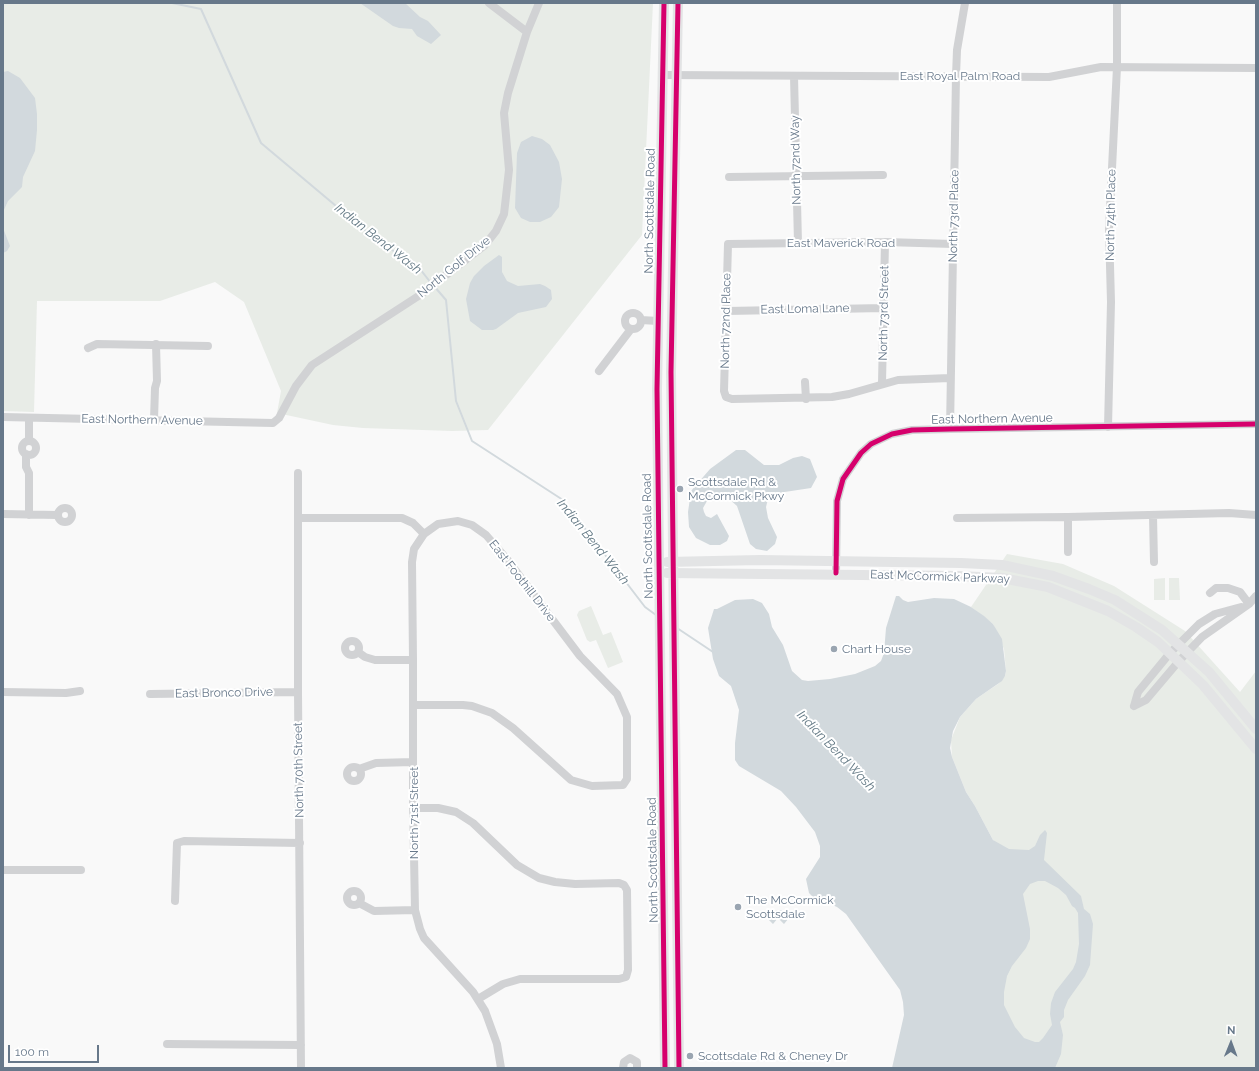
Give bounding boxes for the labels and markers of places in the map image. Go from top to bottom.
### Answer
place label: Scottsdale Rd & McCormick Pkwy [688,475,784,503]
marker: Scottsdale Rd & McCormick Pkwy [675,484,685,494]
place label: Chart House [842,642,911,656]
marker: Chart House [829,644,839,654]
place label: The McCormick Scottsdale [746,893,834,921]
marker: The McCormick Scottsdale [733,902,743,912]
place label: Scottsdale Rd & Cheney Dr [698,1049,848,1063]
marker: Scottsdale Rd & Cheney Dr [685,1051,695,1061]

